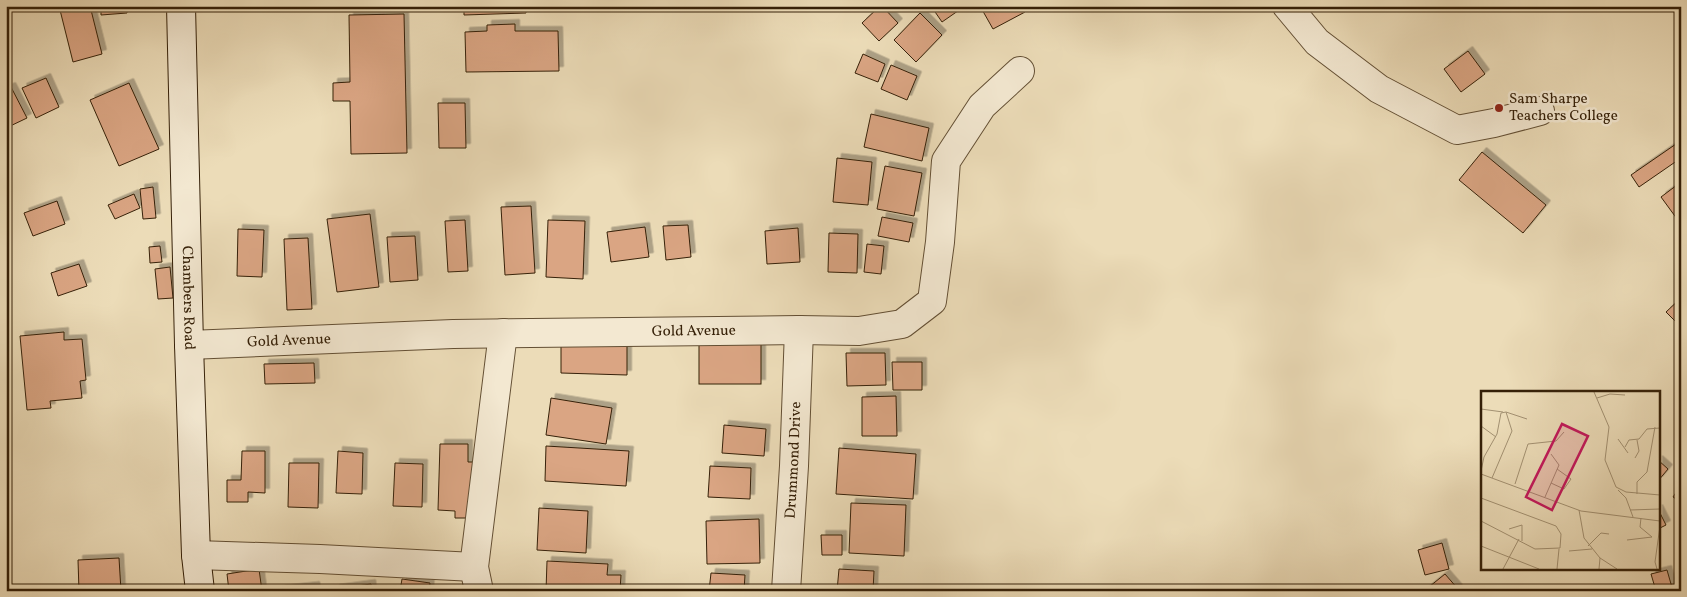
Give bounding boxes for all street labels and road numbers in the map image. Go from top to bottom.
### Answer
street label: Chambers Road [176,245,200,351]
street label: Gold Avenue [652,320,736,342]
street label: Gold Avenue [247,329,331,353]
street label: Drummond Drive [780,401,807,520]

